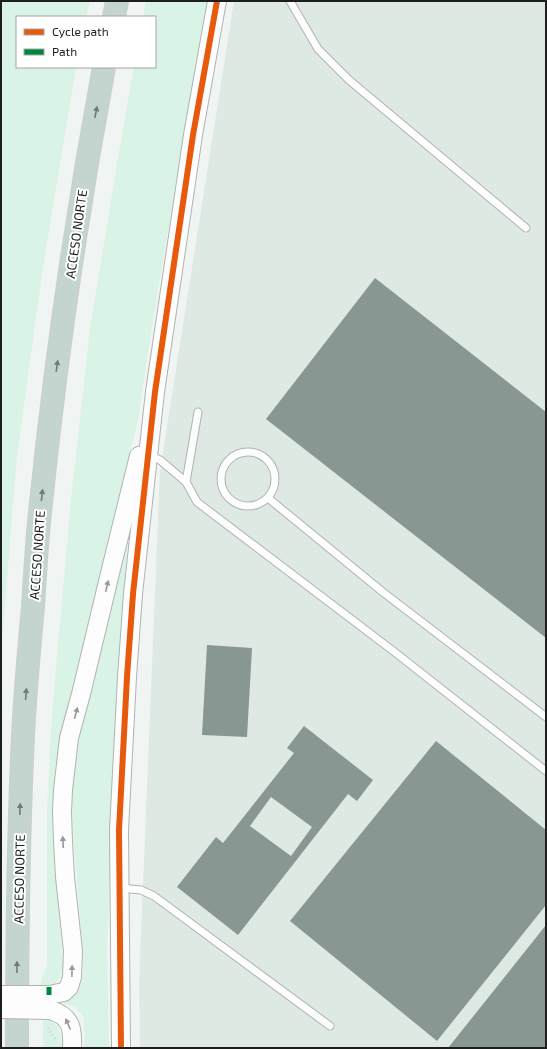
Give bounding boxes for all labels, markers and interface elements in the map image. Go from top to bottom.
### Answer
legend [16,16,156,68]
text: Cycle path [52,24,109,38]
text: Path [52,44,77,58]
one-way arrow [93,106,99,119]
street label: ACCESO NORTE [62,189,90,279]
one-way arrow [54,360,60,372]
one-way arrow [39,489,45,501]
street label: ACCESO NORTE [26,510,48,600]
one-way arrow [104,580,110,593]
one-way arrow [22,688,29,700]
one-way arrow [73,707,79,719]
one-way arrow [17,802,23,815]
street label: ACCESO NORTE [10,834,28,924]
one-way arrow [60,836,67,848]
one-way arrow [14,960,20,973]
one-way arrow [69,965,76,977]
one-way arrow [65,1018,72,1030]

